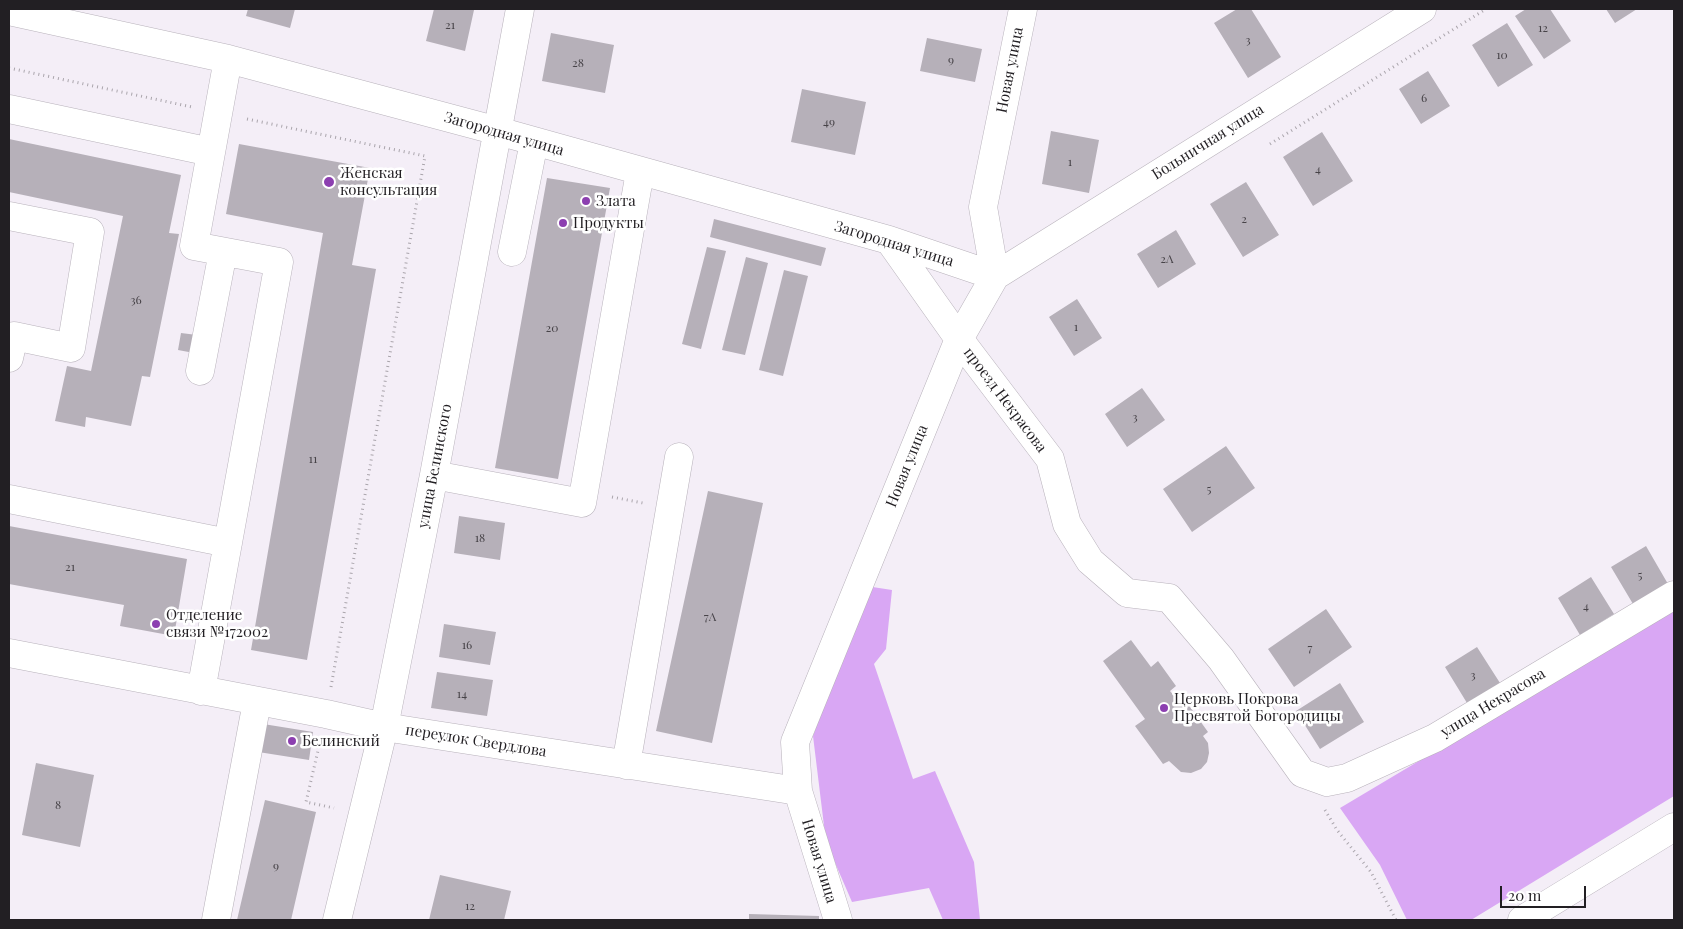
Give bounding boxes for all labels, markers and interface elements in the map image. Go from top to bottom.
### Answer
house number: 21 [445,18,455,32]
house number: 12 [1538,21,1548,35]
street label: Новая улица [993,25,1027,115]
house number: 3 [1245,33,1251,47]
house number: 10 [1496,48,1508,62]
house number: 9 [948,53,954,67]
house number: 28 [572,56,584,70]
house number: 6 [1421,91,1427,105]
street label: Больничная улица [1149,100,1267,184]
street label: Загородная улица [442,108,566,160]
house number: 49 [823,115,835,129]
house number: 1 [1068,155,1072,169]
house number: 4 [1315,162,1321,176]
place label: Женская консультация [340,164,437,199]
marker: Женская консультация [322,175,336,189]
place label: Злата [596,192,636,210]
marker: Злата [580,195,592,207]
house number: 2 [1241,212,1247,226]
place label: Продукты [573,214,644,232]
marker: Продукты [557,217,569,229]
street label: Загородная улица [832,217,956,271]
house number: 2А [1160,252,1174,266]
house number: 36 [130,293,142,307]
house number: 1 [1074,320,1078,334]
house number: 20 [546,321,558,335]
street label: проезд Некрасова [960,344,1050,456]
street label: улица Белинского [414,402,456,530]
house number: 3 [1132,410,1138,424]
street label: Новая улица [882,422,932,510]
house number: 11 [309,452,317,466]
house number: 5 [1207,482,1211,496]
house number: 18 [475,531,485,545]
house number: 21 [65,560,75,574]
house number: 5 [1638,568,1642,582]
house number: 4 [1583,599,1589,613]
place label: Отделение связи №172002 [166,606,268,641]
house number: 7А [704,610,716,624]
marker: Отделение связи №172002 [150,618,162,630]
house number: 16 [462,638,472,652]
house number: 7 [1308,641,1312,655]
street label: улица Некрасова [1437,665,1549,741]
house number: 3 [1470,668,1476,682]
house number: 14 [457,687,467,701]
place label: Церковь Покрова Пресвятой Богородицы [1174,690,1341,725]
marker: Церковь Покрова Пресвятой Богородицы [1158,702,1170,714]
street label: переулок Свердлова [404,721,548,761]
place label: Белинский [302,732,380,750]
marker: Белинский [286,735,298,747]
house number: 8 [55,798,61,812]
street label: Новая улица [798,817,840,905]
house number: 9 [273,859,279,873]
scale bar [1503,876,1589,908]
text: 20 m [1508,885,1541,905]
house number: 12 [465,899,475,913]

